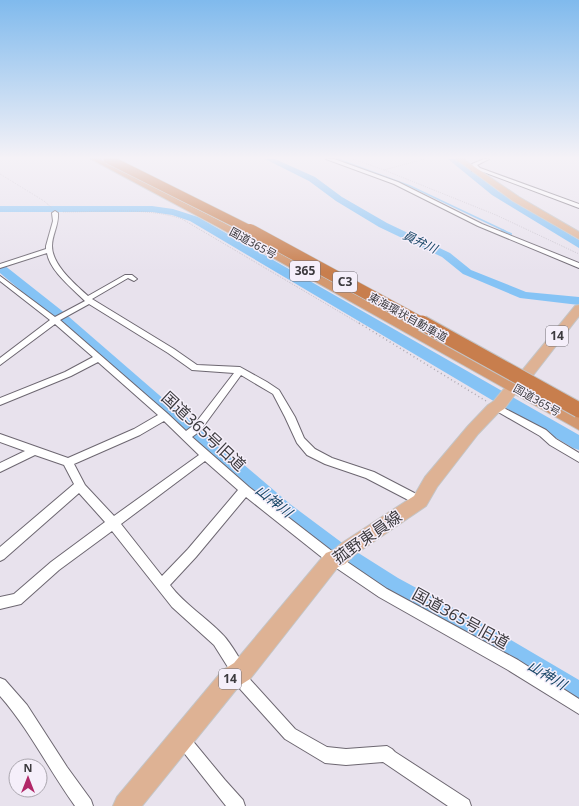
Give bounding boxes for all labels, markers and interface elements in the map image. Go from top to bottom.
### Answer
street label: 国道365号 [227,223,280,262]
water label: 員弁川 [400,226,442,258]
road number: 365 [290,261,320,281]
road number: C3 [333,272,357,292]
street label: 東海環状自動車道 [366,289,450,344]
road number: 14 [546,326,568,346]
street label: 国道365号 [511,380,563,419]
street label: 国道365号旧道 [157,386,251,476]
water label: 山神川 [252,480,298,522]
street label: 菰野東員線 [328,505,406,569]
street label: 国道365号旧道 [409,582,513,654]
water label: 山神川 [524,656,572,695]
road number: 14 [219,669,241,689]
north arrow [8,758,48,798]
text: N [24,760,32,775]

